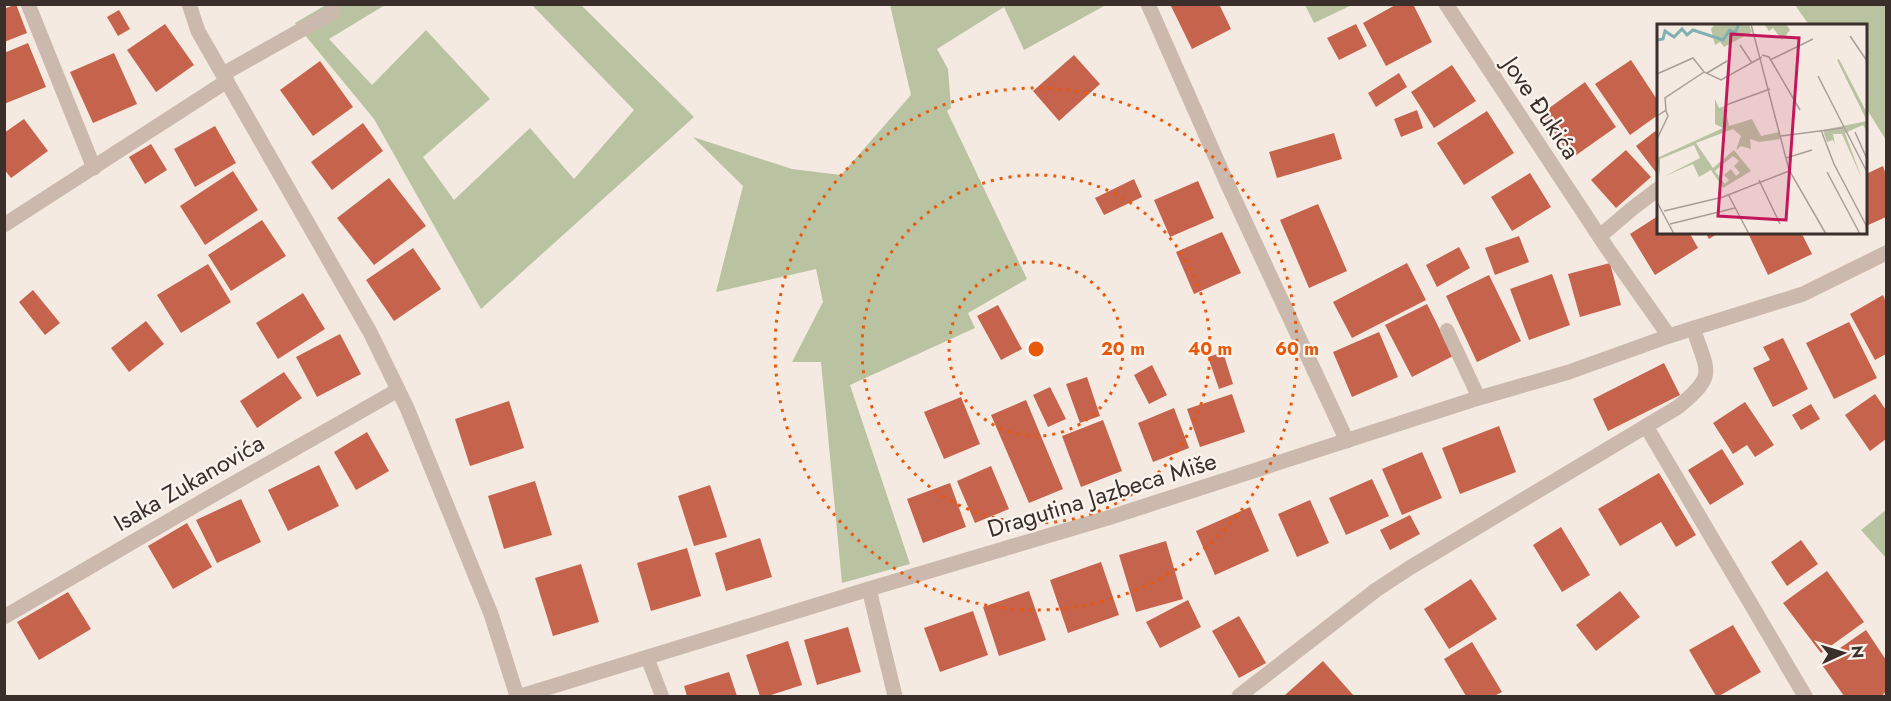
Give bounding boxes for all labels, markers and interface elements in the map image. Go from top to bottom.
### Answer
inset map [1657,24,1867,234]
street label: Jove Đukića [1493,47,1589,166]
text: 20 m [1101,336,1145,362]
text: 40 m [1188,336,1232,362]
text: 60 m [1275,336,1319,362]
centre of rings [1026,339,1046,359]
street label: Isaka Zukanovića [107,425,271,540]
street label: Dragutina Jazbeca Miše [983,443,1221,546]
north arrow [1813,623,1873,683]
text: N [1846,645,1869,659]

